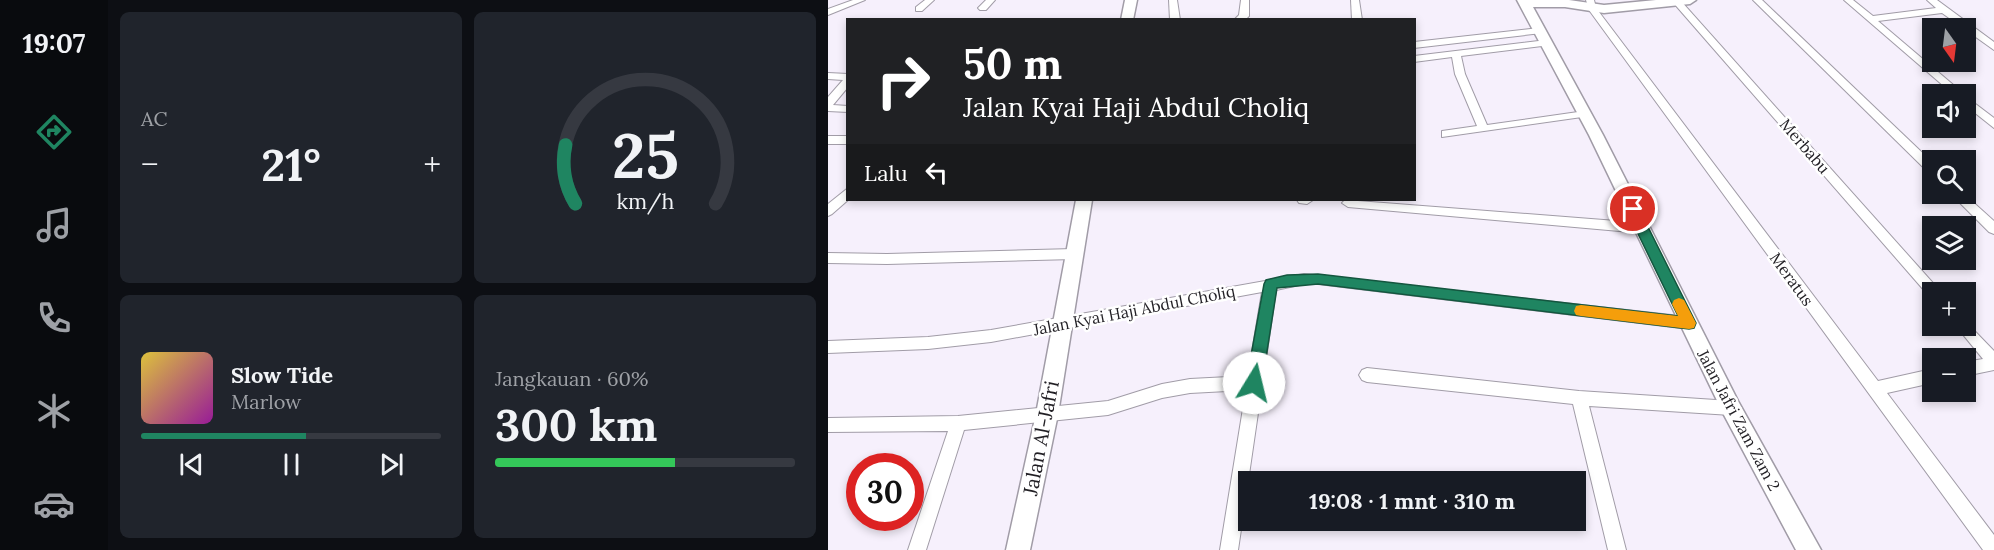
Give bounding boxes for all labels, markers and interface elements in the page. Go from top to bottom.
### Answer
north arrow [1922,18,1976,72]
map controls [1922,18,1976,402]
text: 19:07 [22,26,86,60]
text: 50 m [963,37,1062,91]
icon: right [864,42,942,120]
button: sound [1922,84,1976,138]
text: Jalan Kyai Haji Abdul Choliq [963,90,1309,124]
text: AC [141,106,167,131]
icon: directions [33,111,75,153]
street label: Merbabu [1776,114,1835,178]
text: 25 [612,115,678,195]
text: 21° [261,136,321,193]
text: − [141,143,159,185]
text: + [423,143,441,185]
button: search [1922,150,1976,204]
icon: left [920,156,953,189]
text: Lalu [864,159,908,187]
pin [1607,183,1658,234]
text: km/h [616,188,674,216]
icon: arrive [1616,192,1649,225]
icon: music [33,204,75,246]
button: layers [1922,216,1976,270]
street label: Meratus [1766,248,1818,310]
street label: Jalan Kyai Haji Abdul Choliq [1030,281,1237,340]
button: + [1922,282,1976,336]
icon: phone [33,297,75,339]
street label: Jalan Jafri Zam Zam 2 [1693,345,1785,494]
button: − [1922,348,1976,402]
position arrow [1222,351,1286,415]
text: Slow Tide [231,361,333,389]
text: Jangkauan · 60% [495,366,648,391]
street label: Jalan Al-Jafri [1017,378,1064,498]
text: Marlow [231,389,301,414]
icon: climate [33,390,75,432]
text: 300 km [495,396,657,453]
icon: previous [175,448,208,481]
icon: pause [275,448,308,481]
icon: next [375,448,408,481]
speed limit sign: 30 [846,453,924,531]
icon: car [33,483,75,525]
text: 19:08 · 1 mnt · 310 m [1309,487,1515,515]

